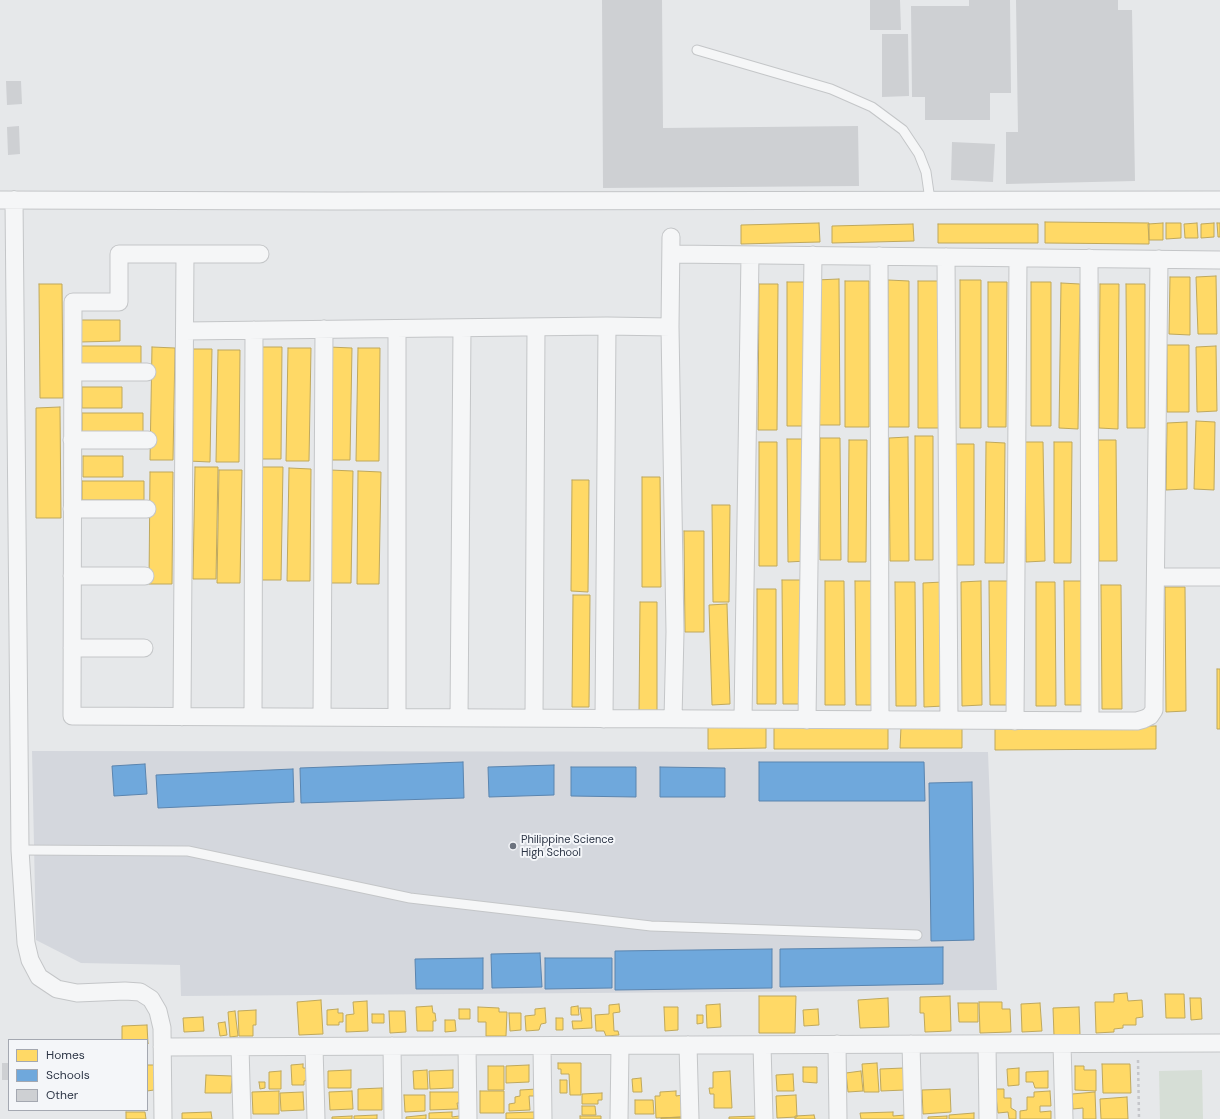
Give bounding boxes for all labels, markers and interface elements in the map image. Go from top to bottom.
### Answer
place label: Philippine Science High School [521,833,614,859]
marker: Philippine Science High School [508,841,518,851]
legend [8,1039,148,1111]
text: Homes [46,1047,85,1063]
text: Schools [46,1067,90,1083]
text: Other [46,1087,78,1103]

